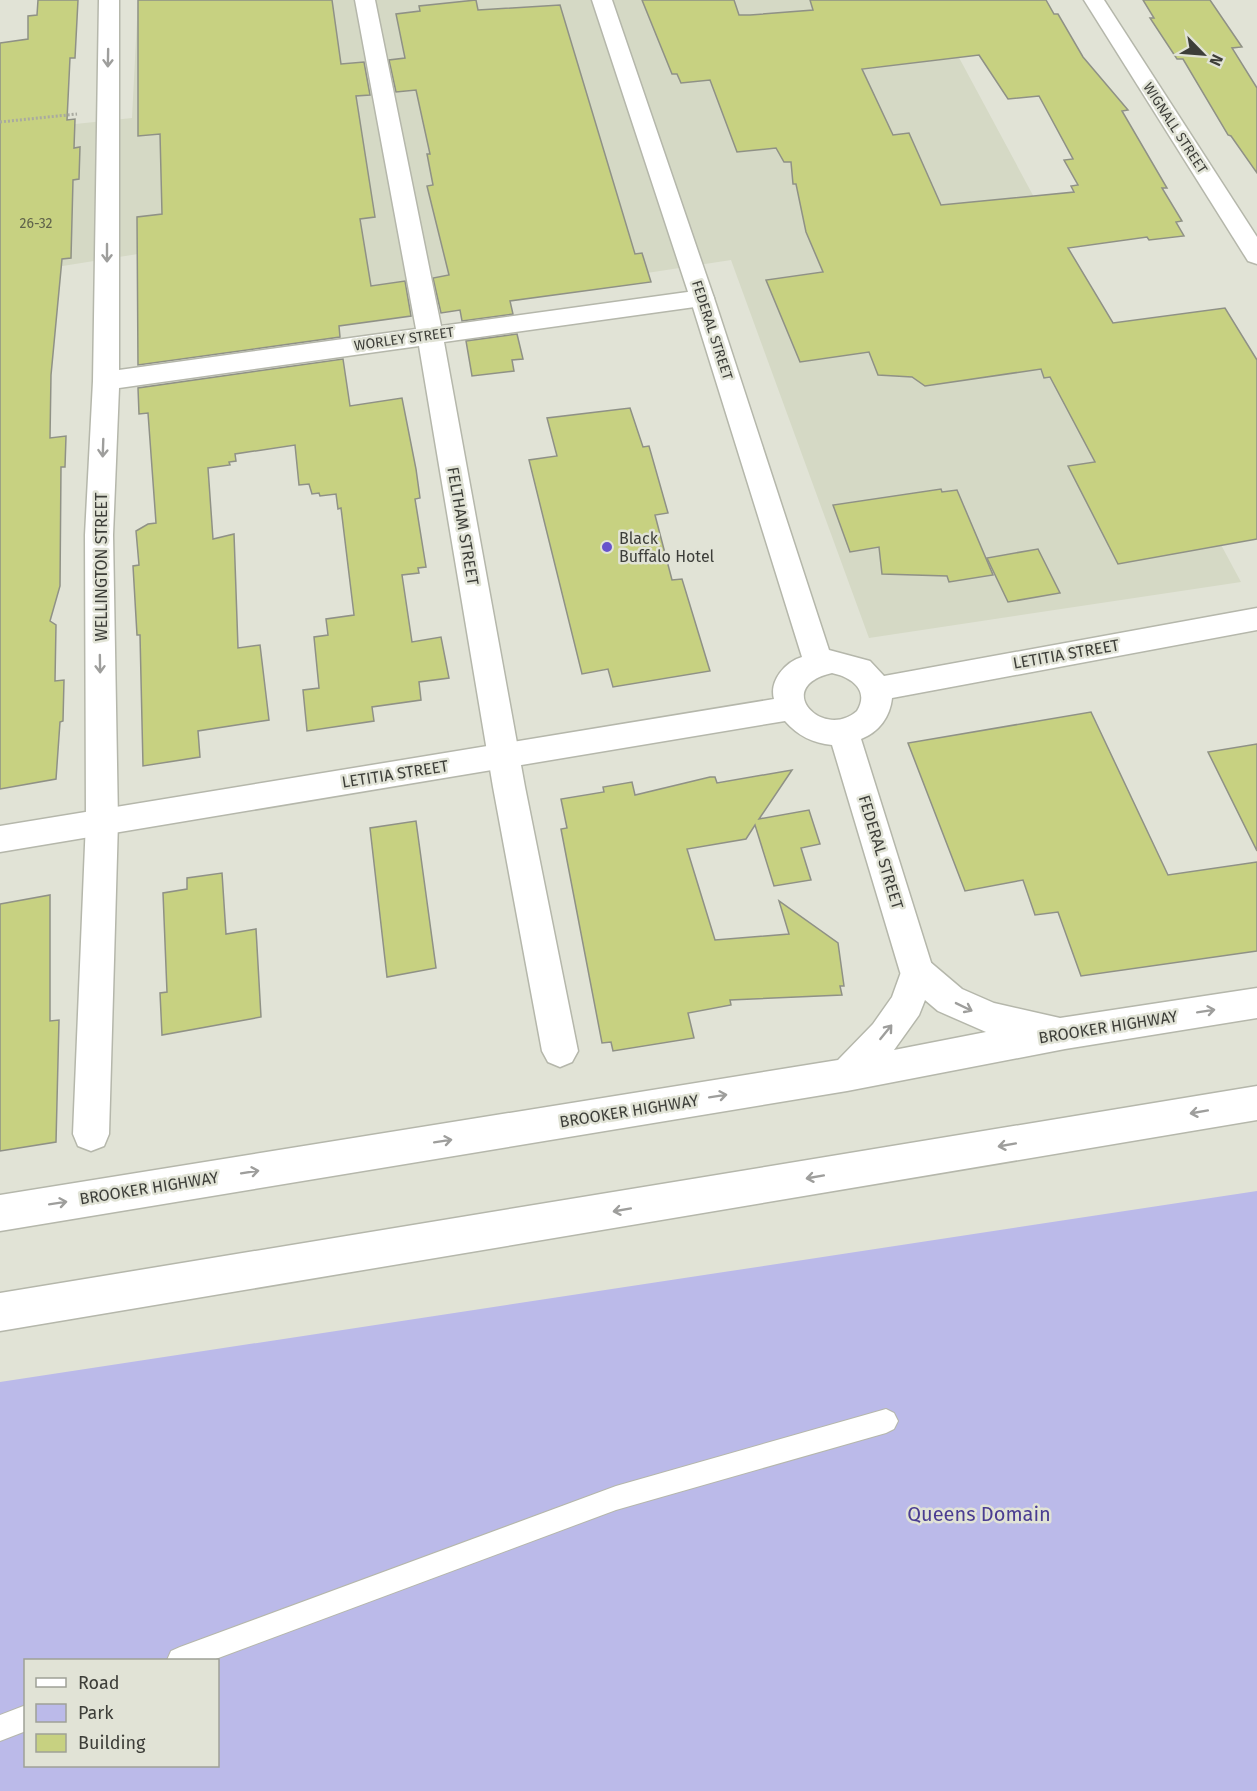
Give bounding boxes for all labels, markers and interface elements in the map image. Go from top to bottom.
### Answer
north arrow [1173,24,1233,84]
one-way arrow [102,48,114,68]
text: N [1205,51,1227,69]
street label: WIGNALL STREET [1139,79,1211,177]
house number: 26-32 [20,215,53,232]
one-way arrow [101,243,112,263]
street label: FEDERAL STREET [688,278,736,382]
street label: WORLEY STREET [353,323,456,354]
one-way arrow [97,438,108,458]
street label: FELTHAM STREET [443,465,483,587]
street label: WELLINGTON STREET [92,492,111,641]
place label: Black Buffalo Hotel [619,529,715,566]
marker: Black Buffalo Hotel [600,540,614,554]
street label: LETITIA STREET [1011,635,1121,673]
one-way arrow [95,654,106,674]
street label: LETITIA STREET [340,756,450,792]
street label: FEDERAL STREET [855,793,908,912]
one-way arrow [955,1001,973,1013]
one-way arrow [1195,1006,1215,1017]
street label: BROOKER HIGHWAY [1037,1007,1179,1047]
one-way arrow [880,1025,893,1041]
one-way arrow [708,1090,727,1101]
street label: BROOKER HIGHWAY [558,1091,700,1131]
one-way arrow [1190,1107,1210,1118]
one-way arrow [432,1135,452,1146]
one-way arrow [998,1140,1017,1151]
one-way arrow [240,1166,260,1177]
street label: BROOKER HIGHWAY [78,1168,220,1208]
one-way arrow [805,1172,825,1183]
one-way arrow [47,1198,67,1209]
one-way arrow [613,1204,633,1215]
park label: Queens Domain [907,1502,1051,1526]
legend [24,1659,219,1767]
text: Road [78,1672,120,1694]
text: Park [78,1702,114,1724]
text: Building [78,1732,146,1754]

